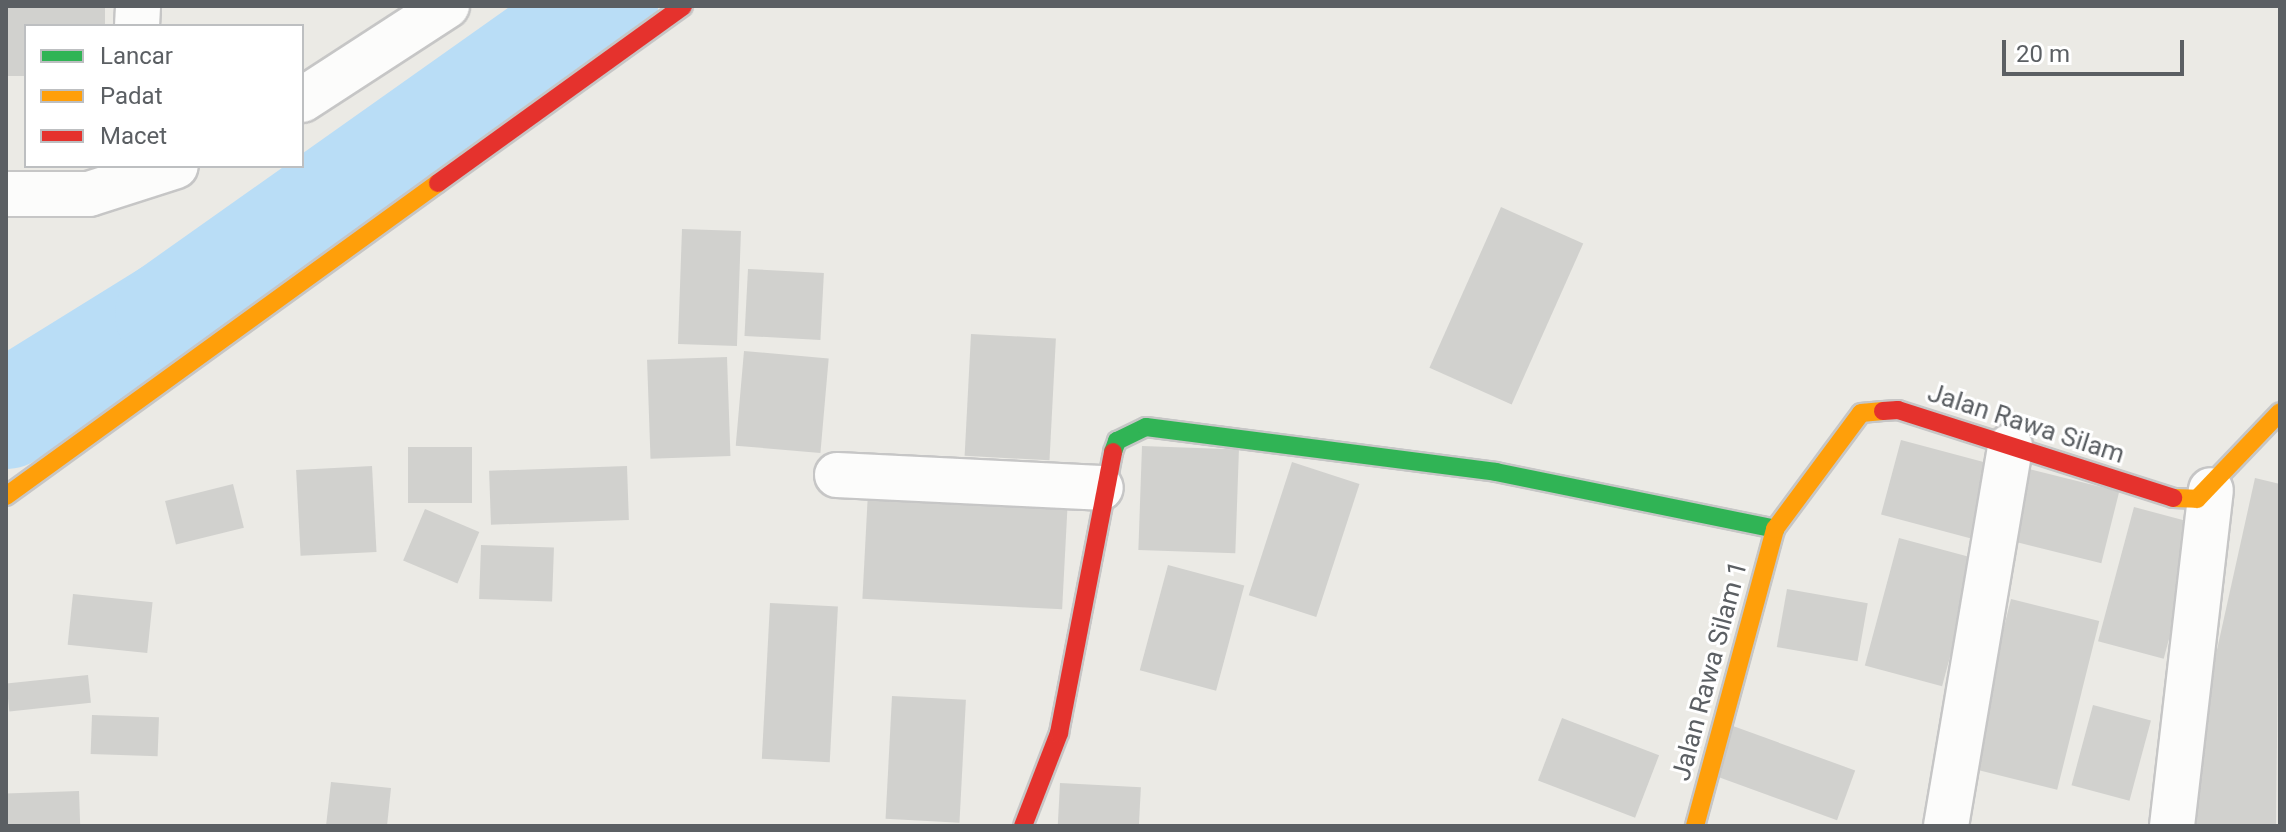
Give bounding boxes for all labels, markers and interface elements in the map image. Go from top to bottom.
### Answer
legend [24,24,304,168]
scale bar [2006,24,2188,74]
text: 20 m [2016,40,2070,68]
text: Lancar [100,42,173,70]
text: Padat [100,82,163,110]
text: Macet [100,122,167,150]
street label: Jalan Rawa Silam [1924,377,2128,471]
street label: Jalan Rawa Silam 1 [1666,558,1754,784]

